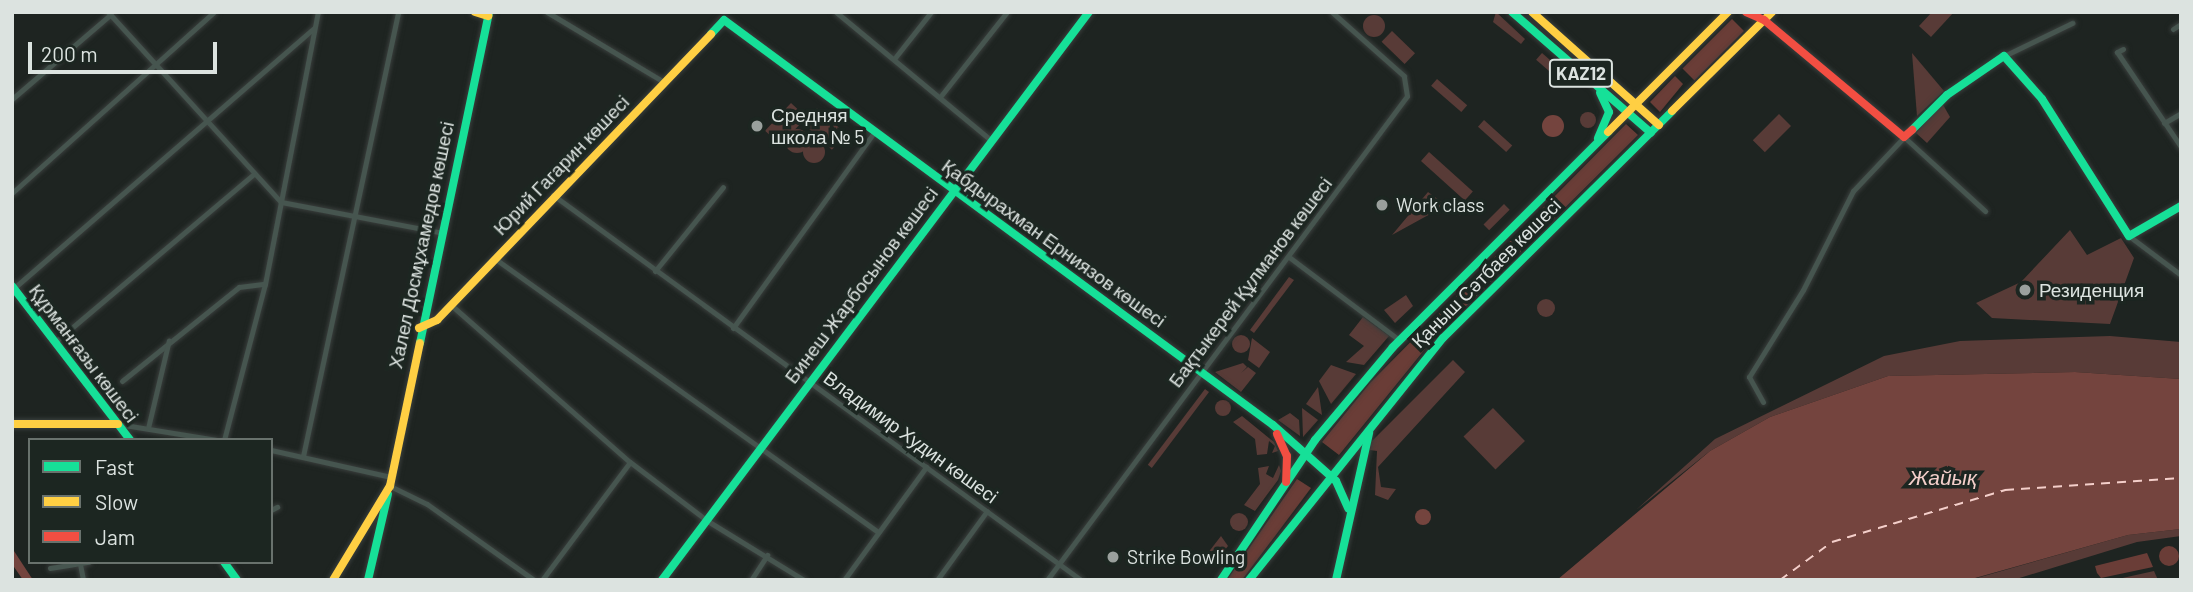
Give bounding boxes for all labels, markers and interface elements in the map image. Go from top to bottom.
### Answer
scale bar [32,28,220,72]
text: 200 m [41,41,98,66]
road number: KAZ12 [1548,58,1614,88]
street label: Юрий Гагарин көшесі [488,90,634,240]
place label: Средняя школа № 5 [771,104,864,148]
marker: Средняя школа № 5 [749,118,765,134]
street label: Халел Досмұхамедов көшесі [384,119,458,371]
street label: Қабдырахман Ерниязов көшесі [938,154,1170,332]
street label: Бақтыкерей Құлманов көшесі [1164,173,1336,391]
street label: Бинеш Жарбосынов көшесі [780,182,942,388]
place label: Work class [1396,194,1484,216]
street label: Қаныш Сәтбаев көшесі [1407,194,1565,352]
marker: Work class [1374,197,1390,213]
street label: Құрманғазы көшесі [25,279,143,427]
place label: Резиденция [2039,279,2144,301]
marker: Резиденция [2017,282,2033,298]
street label: Владимир Худин көшесі [820,366,1002,508]
legend [28,438,273,564]
text: Fast [95,454,135,479]
water label: Жайық [1909,464,1977,490]
text: Slow [95,489,138,514]
text: Jam [95,524,135,549]
place label: Strike Bowling [1127,546,1245,568]
marker: Strike Bowling [1105,549,1121,565]

